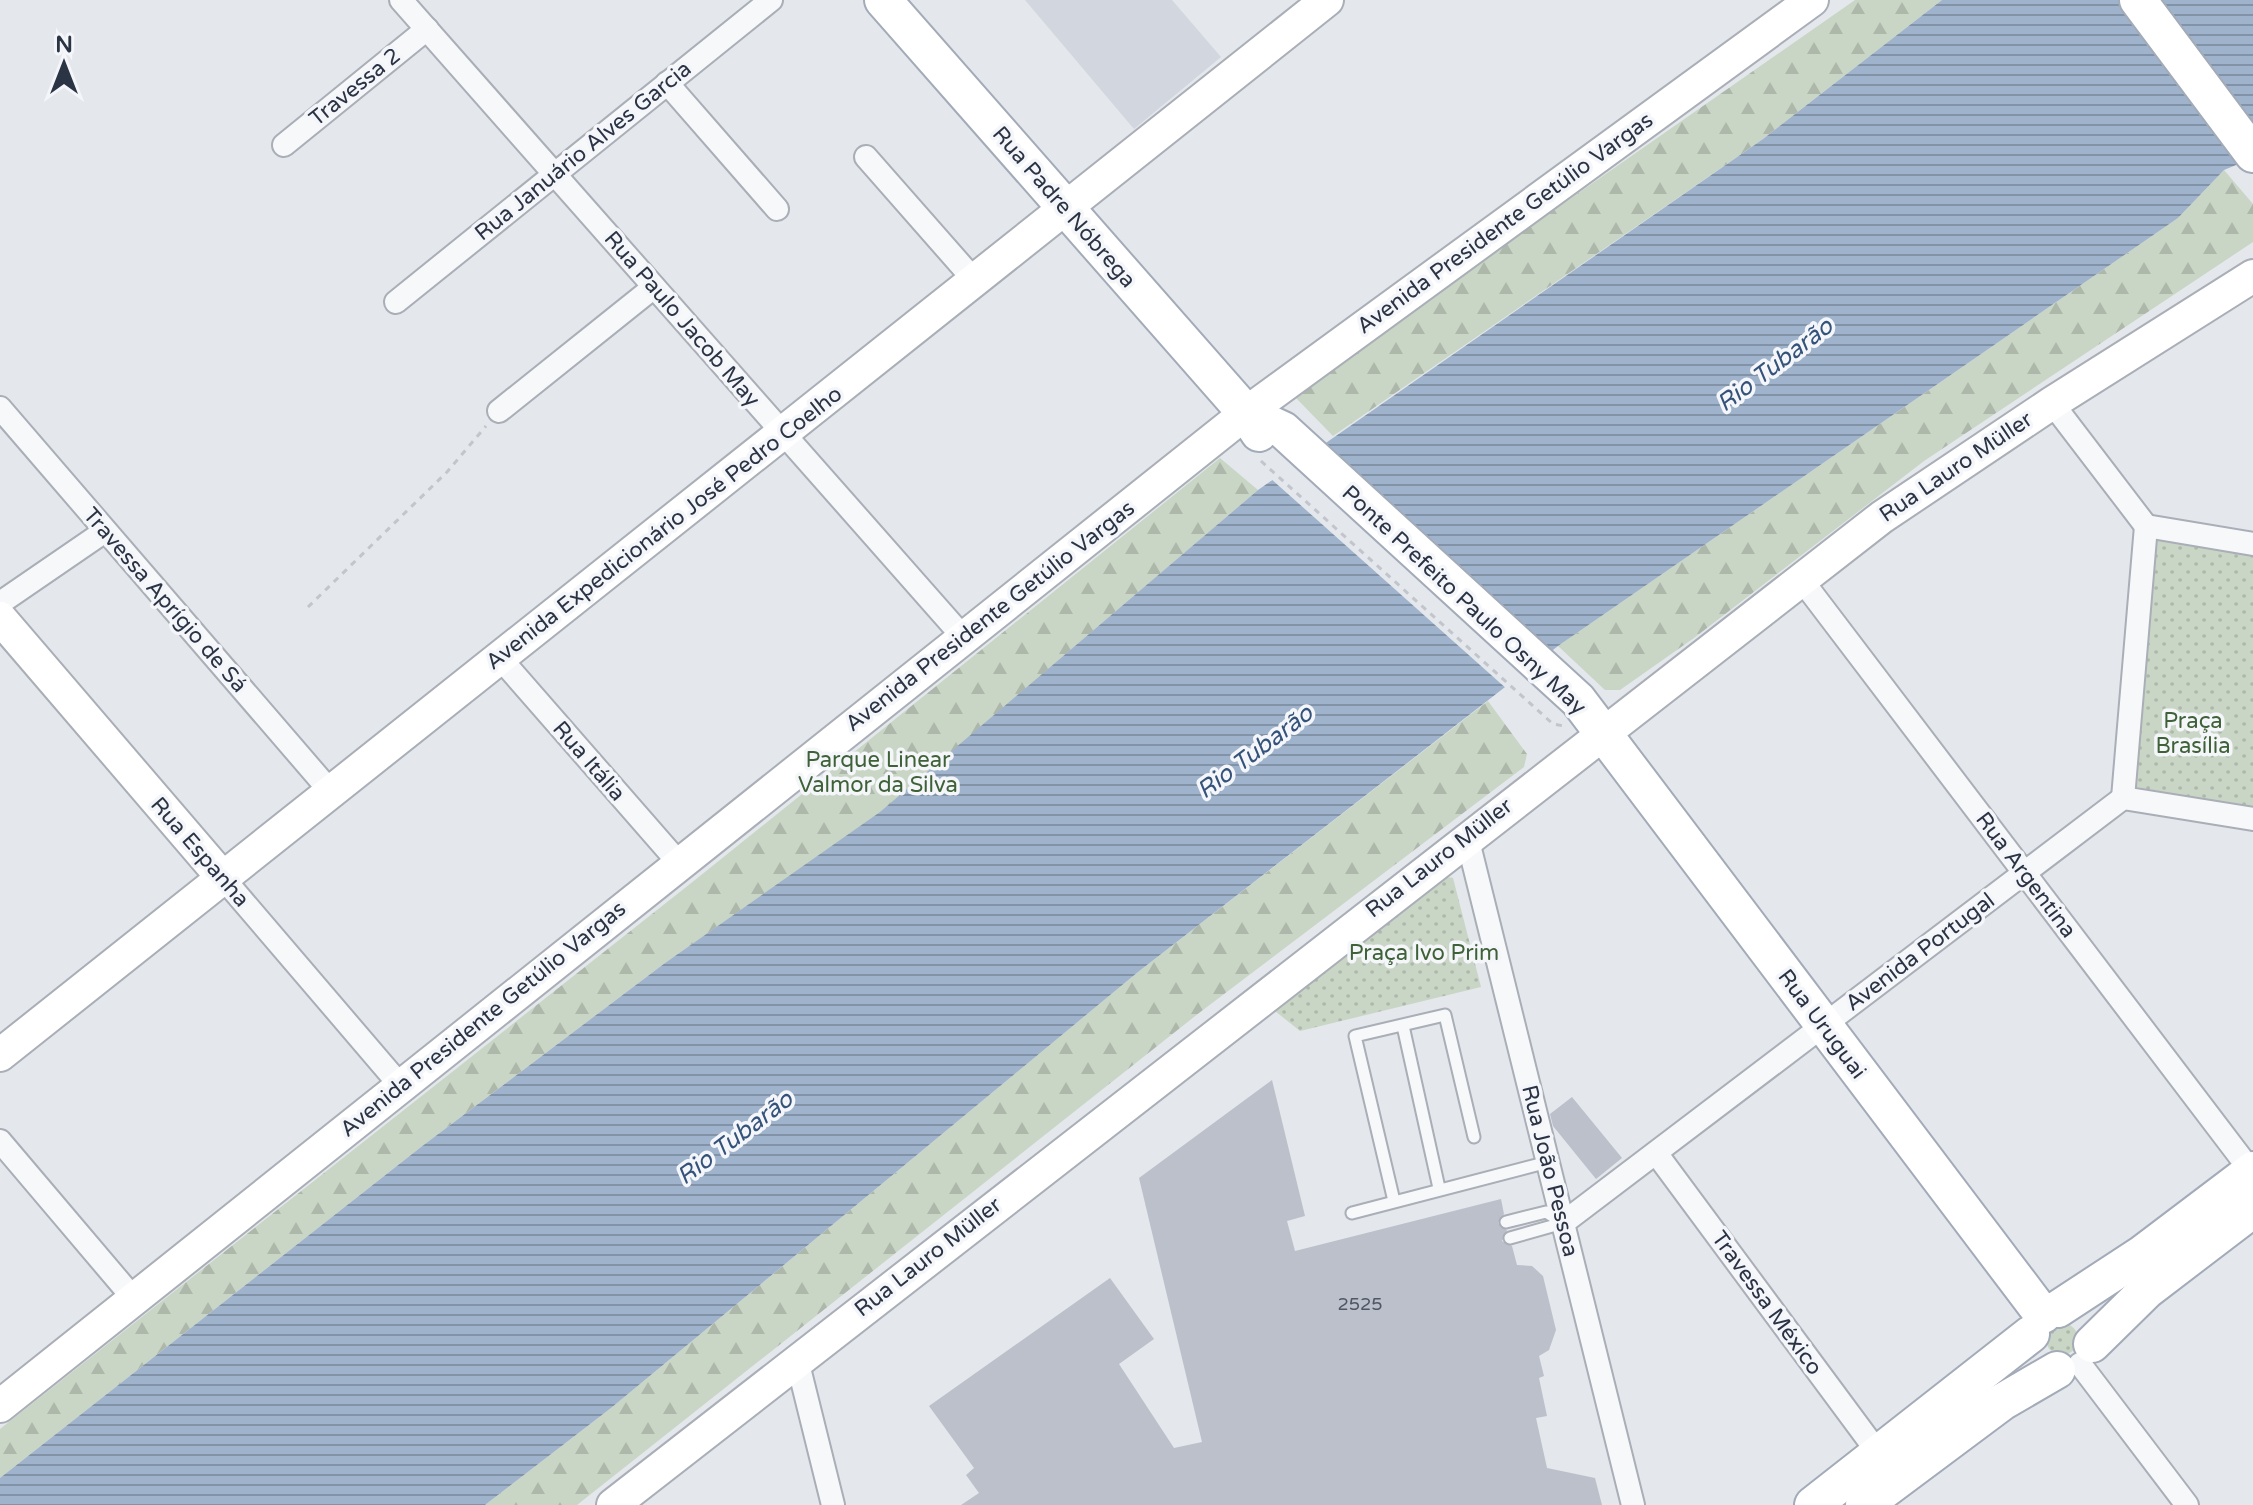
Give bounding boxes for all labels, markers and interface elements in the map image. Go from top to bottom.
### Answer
north arrow [24,24,104,104]
text: N [55,32,73,58]
street label: Travessa 2 [304,42,406,132]
street label: Rua Januário Alves Garcia [470,56,696,246]
street label: Avenida Presidente Getúlio Vargas [1352,107,1658,339]
street label: Rua Padre Nóbrega [987,121,1141,293]
street label: Rua Paulo Jacob May [599,226,765,412]
water label: Rio Tubarão [1711,311,1840,418]
street label: Avenida Expedicionário José Pedro Coelho [481,381,847,675]
street label: Rua Lauro Müller [1875,406,2038,528]
street label: Ponte Prefeito Paulo Osny May [1337,480,1592,720]
street label: Avenida Presidente Getúlio Vargas [840,495,1140,737]
street label: Travessa Aprígio de Sá [78,502,252,698]
water label: Rio Tubarão [1191,698,1320,805]
park label: Praça Brasília [2155,708,2231,759]
street label: Rua Itália [547,716,631,806]
park label: Parque Linear Valmor da Silva [798,747,958,798]
street label: Rua Espanha [145,792,255,912]
street label: Rua Lauro Müller [1361,792,1518,923]
street label: Rua Argentina [1970,807,2082,943]
street label: Avenida Portugal [1840,887,2000,1017]
street label: Avenida Presidente Getúlio Vargas [335,896,631,1142]
park label: Praça Ivo Prim [1349,940,1499,966]
street label: Rua Uruguai [1772,964,1872,1084]
street label: Rua João Pessoa [1516,1082,1584,1260]
water label: Rio Tubarão [671,1084,800,1191]
street label: Rua Lauro Müller [850,1191,1007,1322]
street label: Travessa México [1706,1226,1828,1380]
house number: 2525 [1337,1293,1383,1315]

